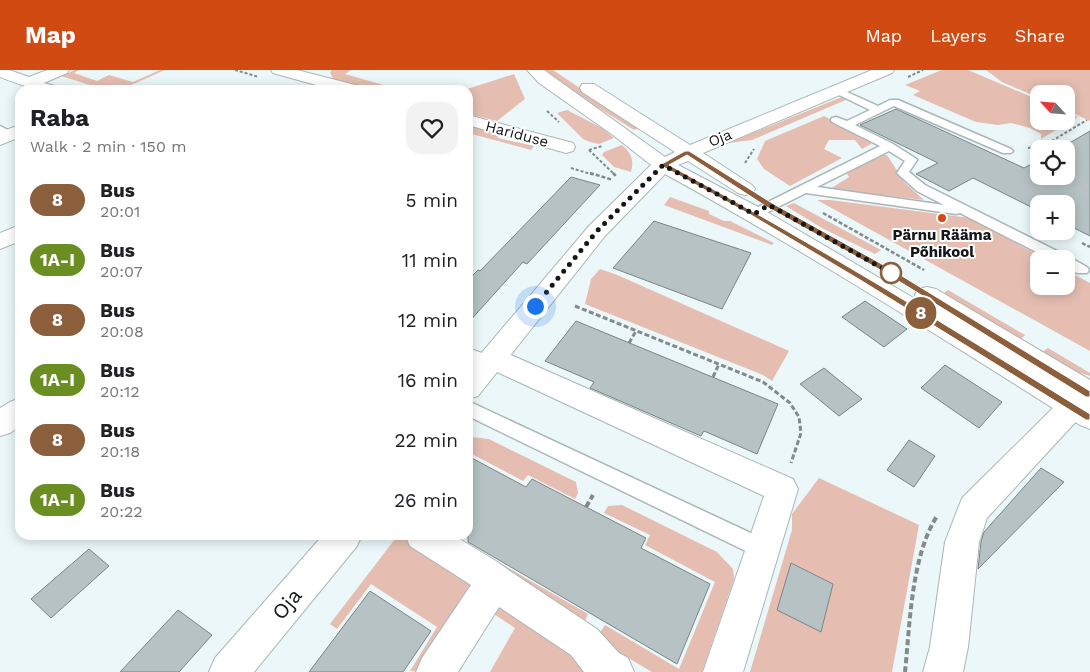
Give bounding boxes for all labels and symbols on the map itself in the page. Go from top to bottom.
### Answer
north arrow [1030,85,1075,130]
street label: Hariduse [483,117,551,151]
street label: Oja [706,125,735,151]
marker: Pärnu Rääma Põhikool [936,212,948,224]
place label: Pärnu Rääma Põhikool [893,226,992,261]
unlabelled marker [880,262,902,284]
your location [523,294,548,319]
line badge: 8 [905,297,937,329]
street label: Oja [266,583,307,624]

